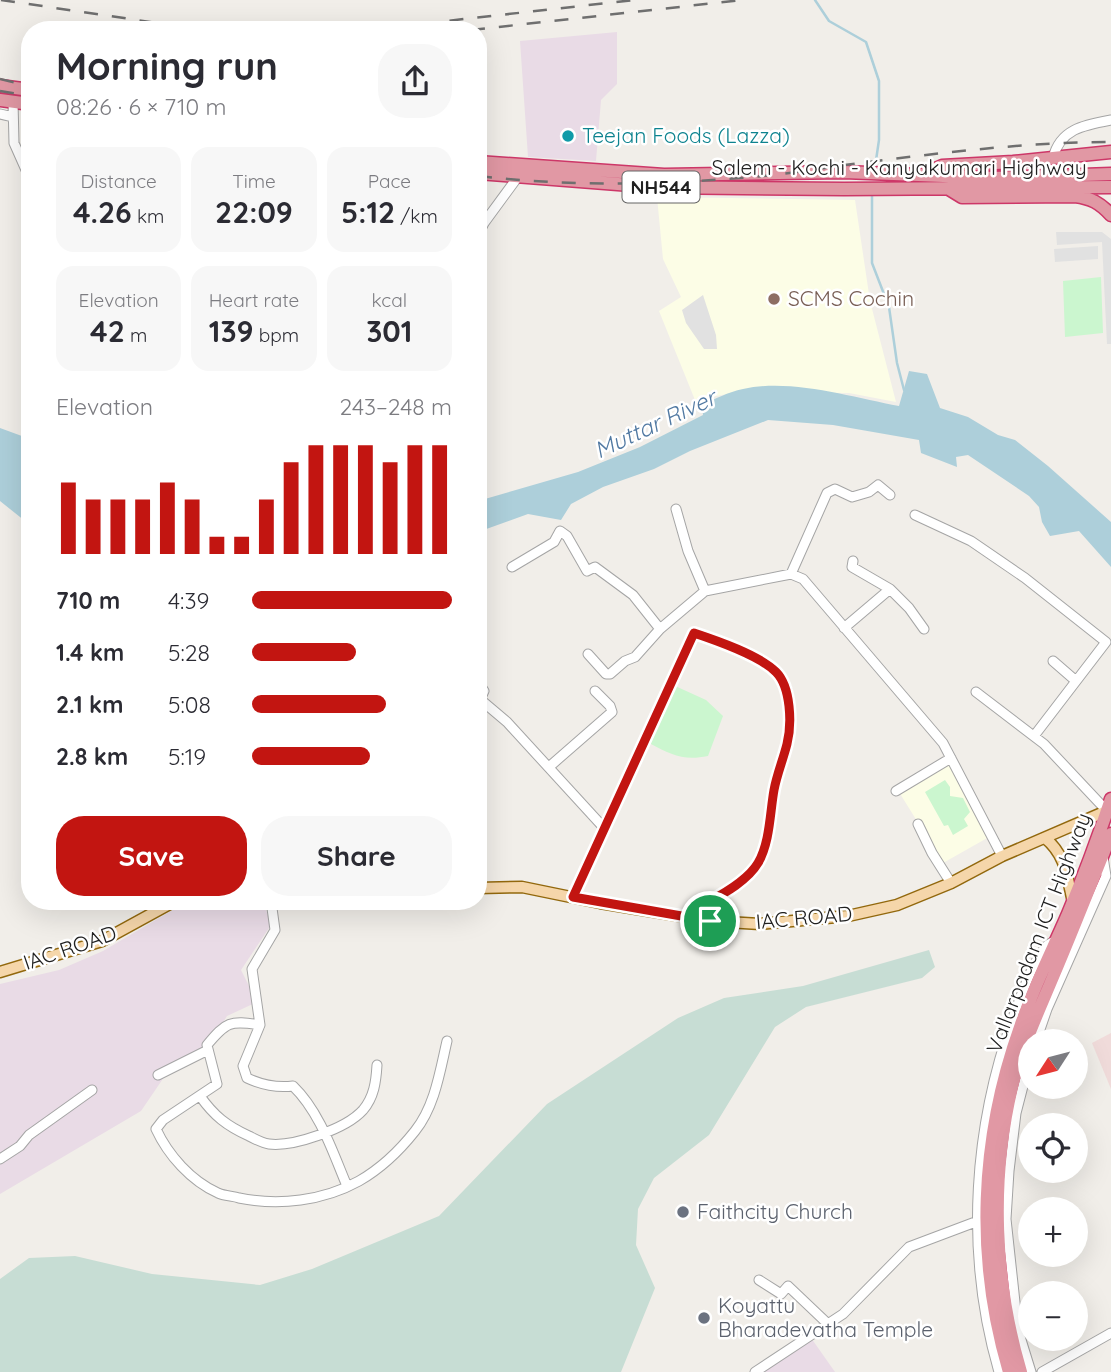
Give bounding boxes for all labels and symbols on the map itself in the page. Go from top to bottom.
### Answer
place label: Teejan Foods (Lazza) [582,122,790,148]
marker: Teejan Foods (Lazza) [560,128,576,144]
street label: Salem - Kochi - Kanyakumari Highway [711,154,1087,180]
road number: NH544 [622,172,700,202]
place label: SCMS Cochin [788,285,914,311]
marker: SCMS Cochin [766,291,782,307]
water label: Muttar River [589,381,723,464]
street label: Vallarpadam ICT Highway [980,809,1096,1056]
pin [680,891,740,951]
street label: IAC ROAD [755,900,853,934]
street label: IAC ROAD [20,919,120,975]
north arrow [1018,1029,1088,1099]
place label: Faithcity Church [697,1198,853,1224]
marker: Faithcity Church [675,1204,691,1220]
place label: Koyattu Bharadevatha Temple [718,1292,933,1342]
marker: Koyattu Bharadevatha Temple [696,1310,712,1326]

